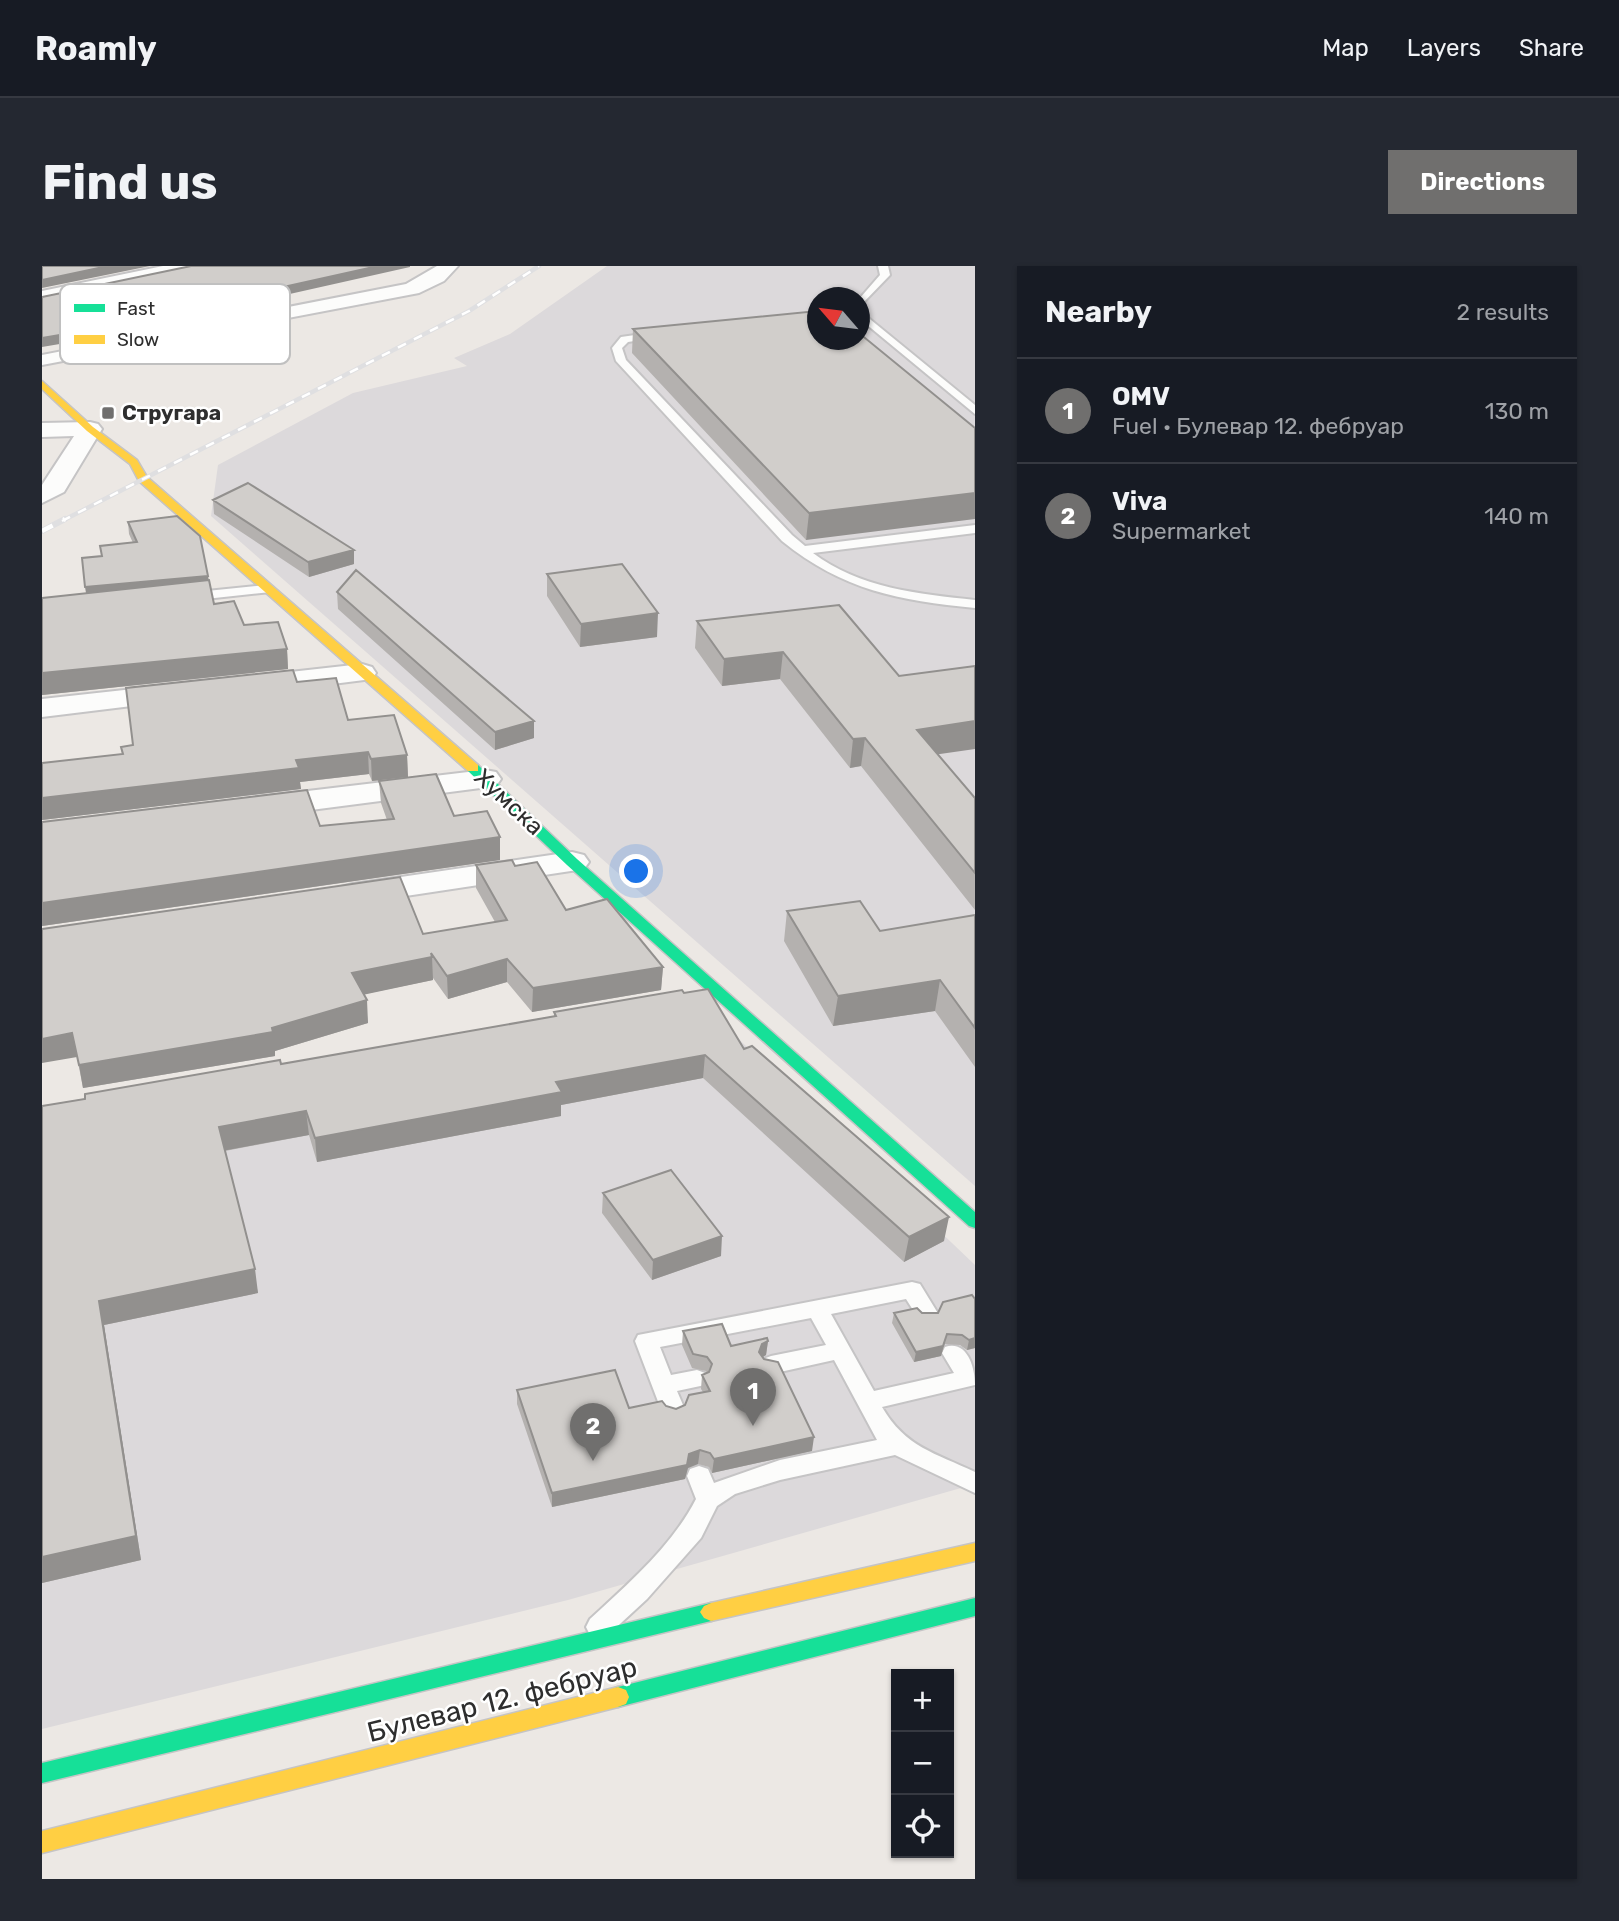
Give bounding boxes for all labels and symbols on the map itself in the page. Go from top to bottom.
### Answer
legend [60,284,290,364]
north arrow [807,287,870,350]
text: Fast [117,297,156,320]
text: Slow [117,328,159,351]
place label: Стругара [122,400,221,425]
marker: Стругара [100,405,116,421]
street label: Хумска [469,763,549,841]
your location [619,854,653,888]
pin: 1 [730,1368,776,1426]
pin: 2 [570,1403,616,1461]
street label: Булевар 12. фебруар [364,1650,641,1749]

